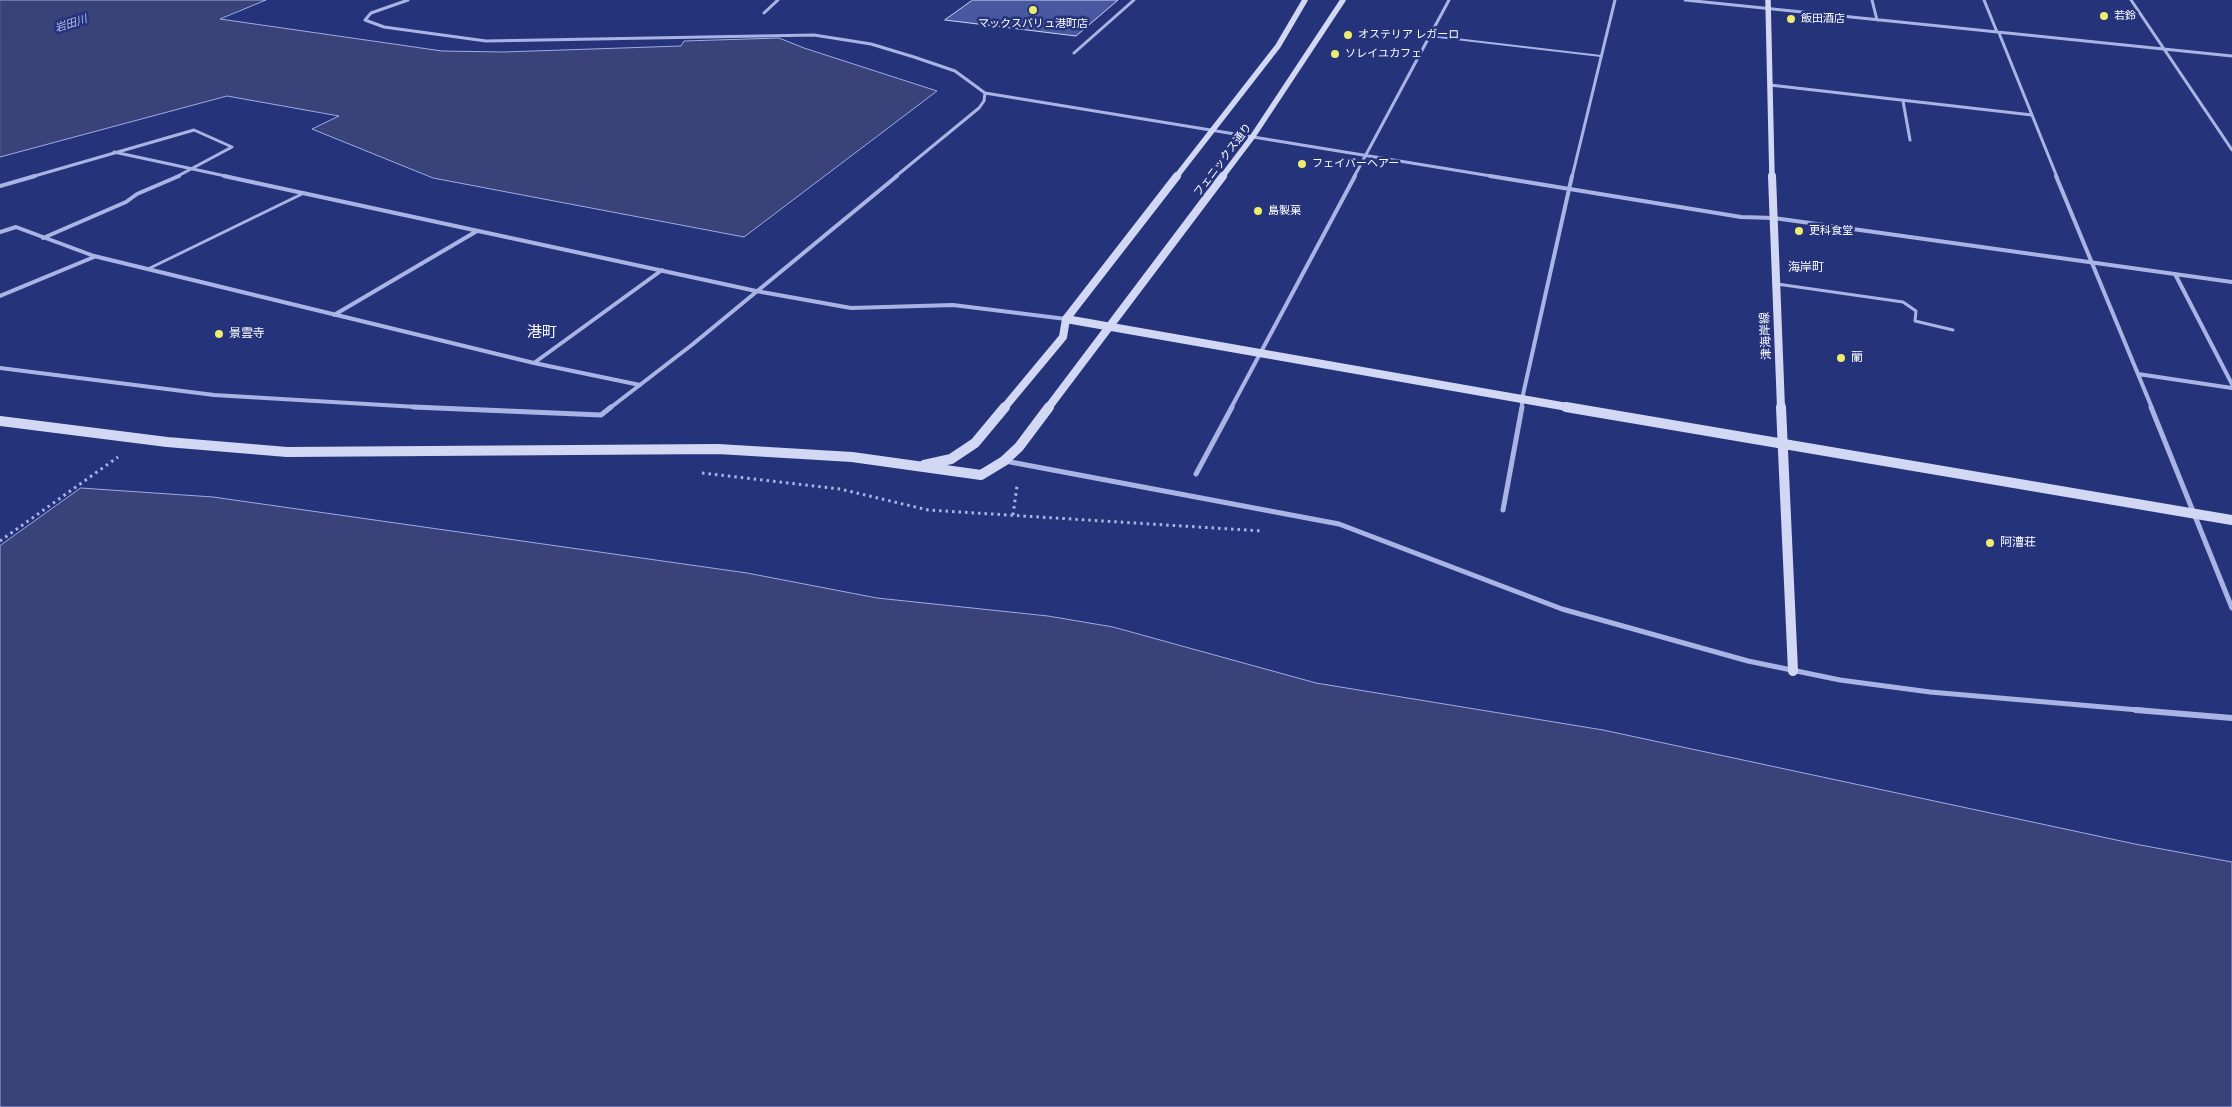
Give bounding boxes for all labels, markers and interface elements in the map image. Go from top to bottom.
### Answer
marker: マックスバリュ港町店 [1027,4,1039,16]
place label: 若鈴 [2114,9,2136,23]
marker: 若鈴 [2098,10,2110,22]
place label: 飯田酒店 [1801,12,1845,26]
water label: 岩田川 [53,13,89,35]
marker: 飯田酒店 [1785,13,1797,25]
place label: マックスバリュ港町店 [978,17,1088,31]
place label: オステリア レガーロ [1358,28,1459,42]
marker: オステリア レガーロ [1342,29,1354,41]
place label: ソレイユカフェ [1345,47,1422,61]
marker: ソレイユカフェ [1329,48,1341,60]
street label: フェニックス通り [1191,121,1255,199]
place label: フェイバーヘアー [1312,157,1399,171]
marker: フェイバーヘアー [1296,158,1308,170]
place label: 島製菓 [1268,204,1301,218]
marker: 島製菓 [1252,205,1264,217]
place label: 更科食堂 [1809,224,1853,238]
marker: 更科食堂 [1793,225,1805,237]
district label: 海岸町 [1788,261,1824,275]
street label: 津海岸線 [1758,312,1774,360]
district label: 港町 [527,324,557,342]
place label: 景雲寺 [229,327,265,341]
marker: 景雲寺 [213,328,225,340]
place label: 蘭 [1851,351,1863,365]
marker: 蘭 [1835,352,1847,364]
place label: 阿漕荘 [2000,536,2036,550]
marker: 阿漕荘 [1984,537,1996,549]

